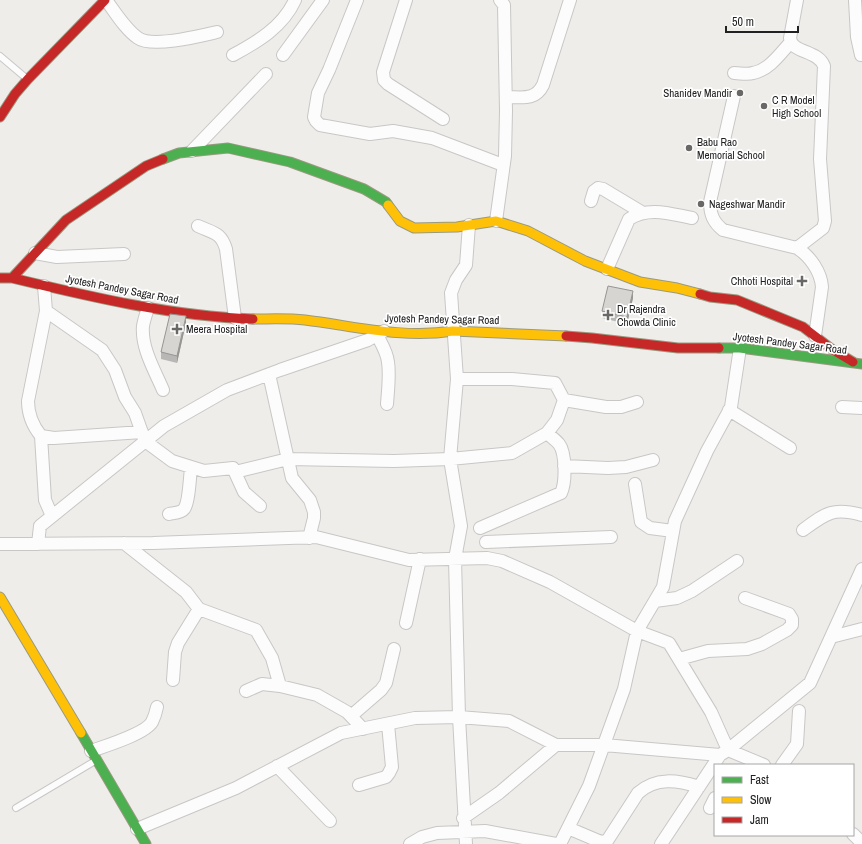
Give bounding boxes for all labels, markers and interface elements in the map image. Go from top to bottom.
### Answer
scale bar [726,8,798,34]
text: 50 m [732,14,754,30]
place label: Shanidev Mandir [663,86,732,100]
marker: Shanidev Mandir [735,88,745,98]
place label: C R Model High School [772,93,821,120]
marker: C R Model High School [759,101,769,111]
place label: Babu Rao Memorial School [697,135,765,162]
marker: Babu Rao Memorial School [684,143,694,153]
place label: Nageshwar Mandir [709,197,785,211]
marker: Nageshwar Mandir [696,199,706,209]
street label: Jyotesh Pandey Sagar Road [64,271,180,307]
place label: Chhoti Hospital [731,274,793,288]
marker: Chhoti Hospital [796,275,808,287]
place label: Dr Rajendra Chowda Clinic [617,302,676,329]
marker: Dr Rajendra Chowda Clinic [602,309,614,321]
street label: Jyotesh Pandey Sagar Road [384,311,500,327]
place label: Meera Hospital [186,322,247,336]
marker: Meera Hospital [171,323,183,335]
street label: Jyotesh Pandey Sagar Road [732,329,848,357]
legend [714,764,854,836]
text: Fast [750,772,769,788]
text: Slow [750,792,772,808]
text: Jam [750,812,769,828]

